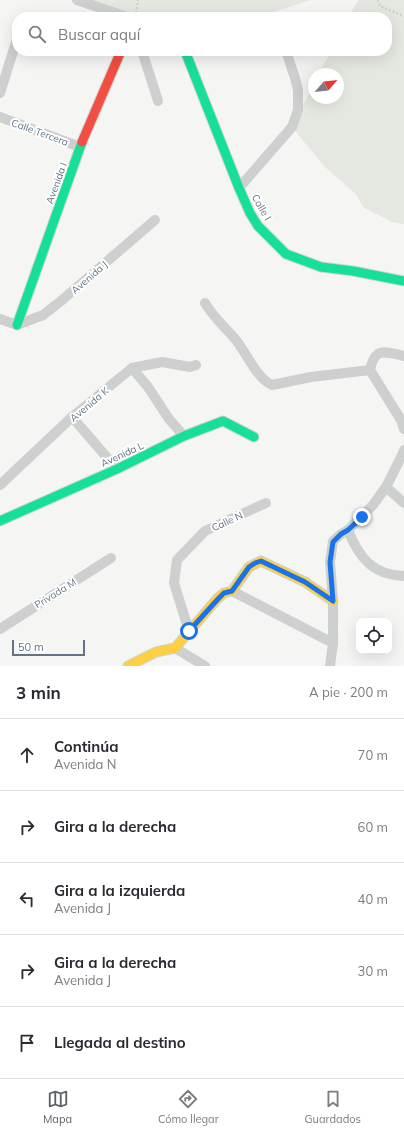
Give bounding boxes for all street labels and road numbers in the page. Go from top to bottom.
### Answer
street label: Calle Tercera [10,116,70,149]
street label: Avenida I [43,161,70,206]
street label: Calle I [249,192,274,223]
street label: Avenida J [68,258,110,297]
street label: Avenida K [67,384,112,424]
street label: Avenida L [99,439,146,470]
street label: Calle N [210,509,245,534]
street label: Privada M [32,576,79,611]

